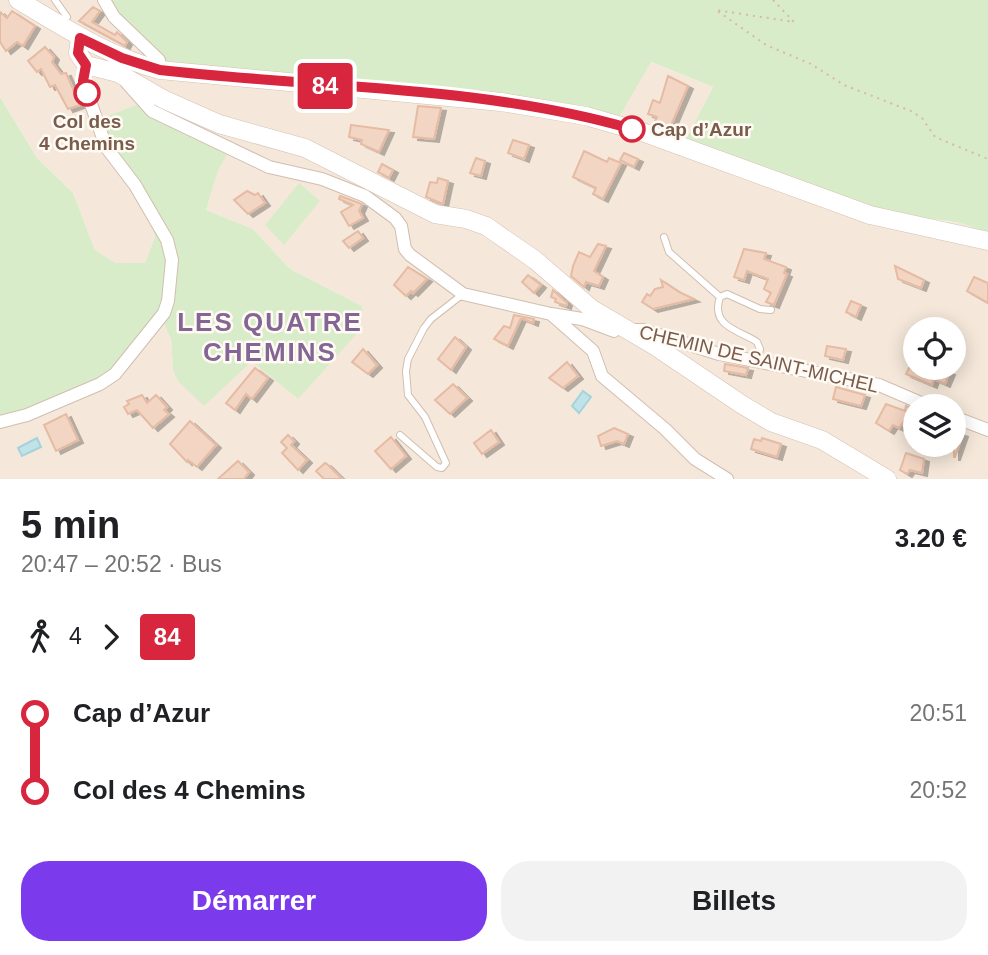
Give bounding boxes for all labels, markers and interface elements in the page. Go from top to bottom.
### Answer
line badge: 84 [294,63,356,109]
text: 84 [312,72,338,99]
marker: Col des 4 Chemins [74,80,100,106]
place label: Col des 4 Chemins [39,111,135,154]
marker: Cap d’Azur [619,116,645,142]
place label: Cap d’Azur [651,119,752,140]
district label: LES QUATRE CHEMINS [177,307,363,367]
map controls [903,317,966,457]
button: locate [903,317,966,380]
street label: CHEMIN DE SAINT-MICHEL [637,321,881,397]
button: layers [903,394,966,457]
text: 5 min [21,504,120,546]
text: 3.20 € [895,523,967,553]
text: 20:47 – 20:52 · Bus [21,551,222,577]
icon: walk [21,618,59,656]
icon: forward [92,618,130,656]
text: 4 [69,623,82,649]
text: 84 [154,623,181,650]
text: Cap d’Azur [73,698,210,728]
text: 20:51 [909,700,967,726]
text: Col des 4 Chemins [73,775,306,805]
text: 20:52 [909,777,967,803]
button: Démarrer [21,861,487,941]
button: Billets [501,861,967,941]

